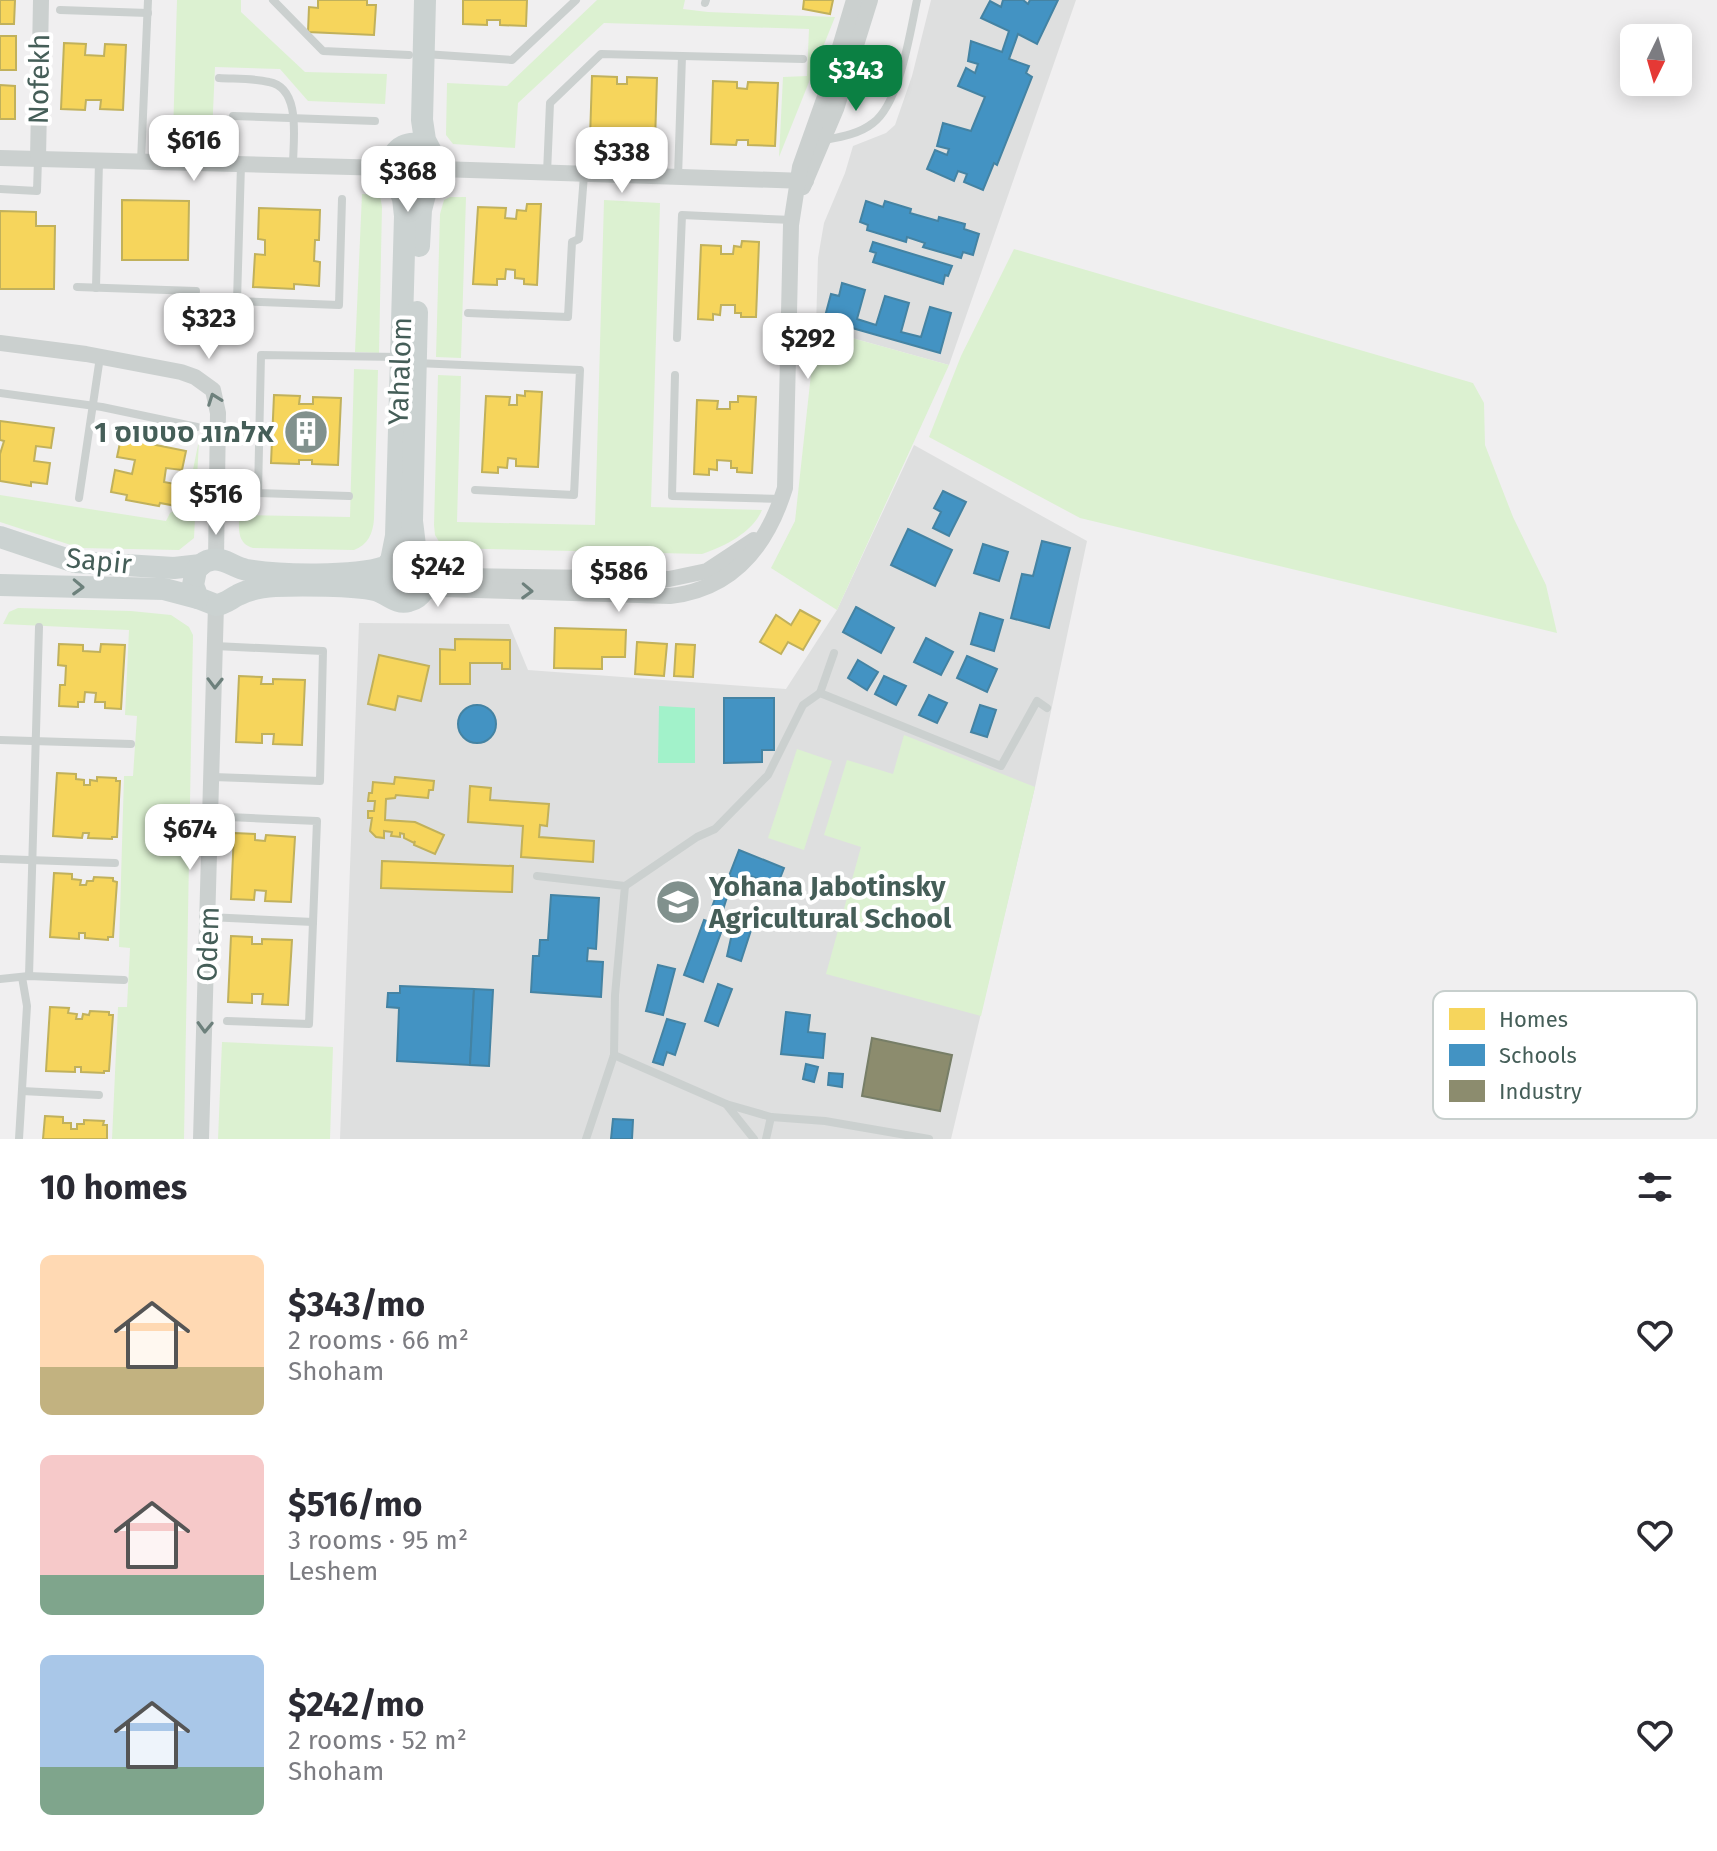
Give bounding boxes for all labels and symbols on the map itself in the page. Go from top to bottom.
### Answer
north arrow [1620,24,1692,96]
street label: Nofekh [22,33,56,125]
pin: $343 [809,45,903,113]
pin: $616 [147,115,241,183]
pin: $338 [575,127,669,195]
pin: $368 [361,146,455,214]
pin: $323 [162,293,256,361]
pin: $292 [761,313,855,381]
street label: Yahalom [382,316,418,426]
one-way arrow [207,393,223,407]
building icon: אלמוג סטטוס 1 [282,408,330,456]
place label: אלמוג סטטוס 1 [94,416,275,449]
pin: $516 [169,469,263,537]
street label: Sapir [65,541,134,581]
pin: $242 [391,541,485,609]
pin: $586 [572,546,666,614]
one-way arrow [72,578,85,595]
one-way arrow [521,583,534,600]
one-way arrow [206,677,224,690]
pin: $674 [143,804,237,872]
place label: Yohana Jabotinsky Agricultural School [708,870,952,935]
school or university icon: Yohana Jabotinsky Agricultural School [654,878,702,926]
street label: Odem [190,906,226,982]
legend [1433,991,1697,1119]
text: Homes [1499,1006,1568,1033]
one-way arrow [196,1021,213,1034]
text: Schools [1499,1042,1577,1069]
text: Industry [1499,1078,1582,1105]

